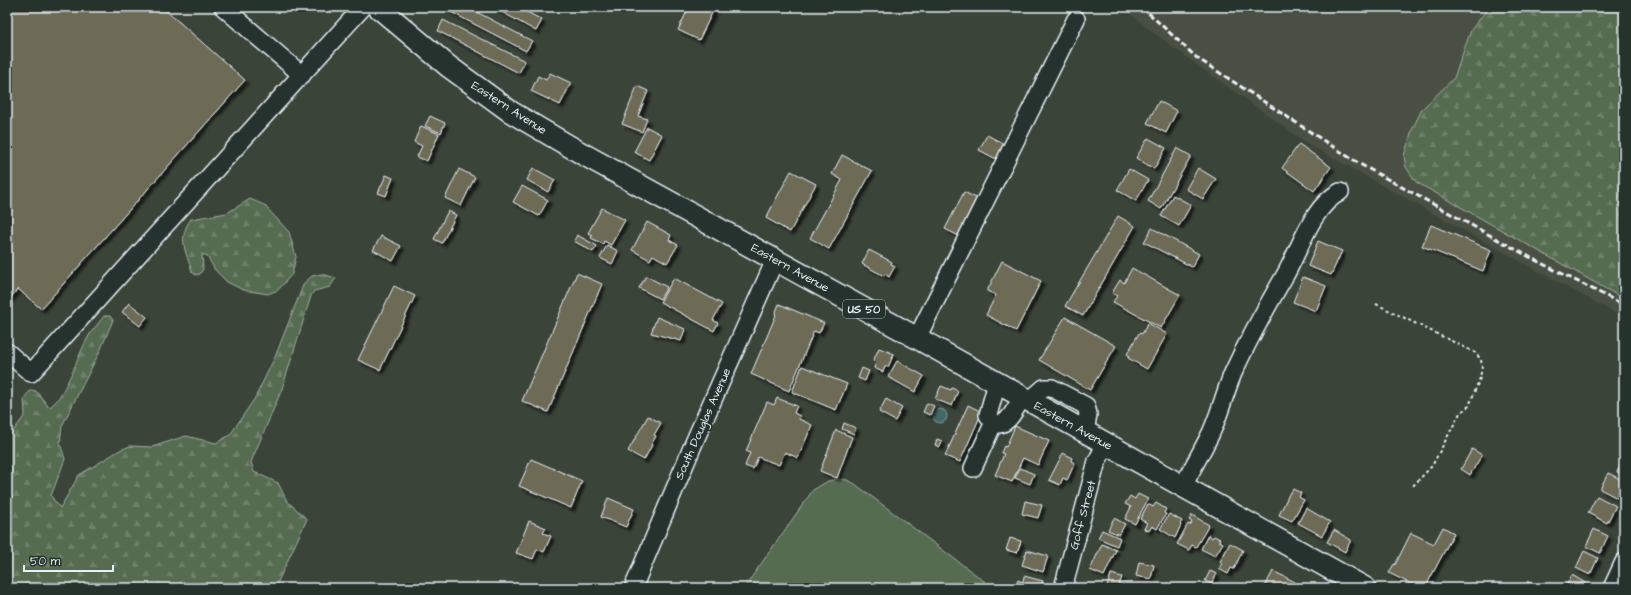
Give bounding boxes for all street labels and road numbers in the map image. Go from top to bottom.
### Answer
street label: Eastern Avenue [468,77,551,139]
street label: Eastern Avenue [748,239,833,297]
road number: US 50 [843,300,885,318]
street label: South Douglas Avenue [671,365,736,483]
street label: Eastern Avenue [1031,397,1116,455]
street label: Goff Street [1066,478,1100,552]

